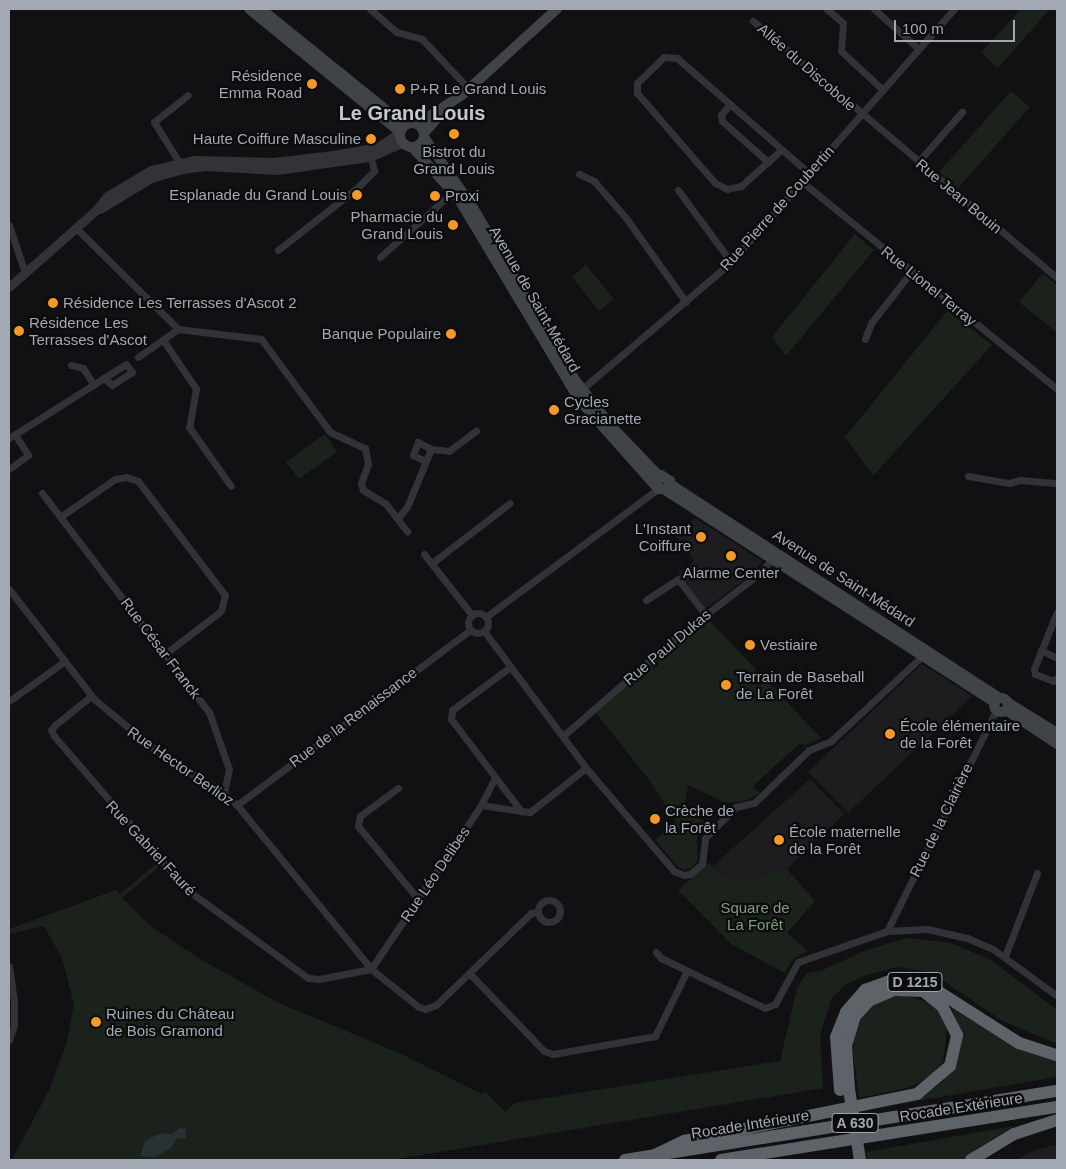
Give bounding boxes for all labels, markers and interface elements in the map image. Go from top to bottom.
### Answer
scale bar [896,10,1017,42]
street label: Allée du Discobole [754,19,860,115]
text: 100 m [902,20,944,37]
place label: Résidence Emma Road [219,66,302,101]
marker: Résidence Emma Road [306,78,318,90]
place label: P+R Le Grand Louis [410,80,546,98]
marker: P+R Le Grand Louis [394,83,406,95]
district label: Le Grand Louis [339,101,485,125]
marker: Bistrot du Grand Louis [448,128,460,140]
place label: Haute Coiffure Masculine [193,130,361,148]
marker: Haute Coiffure Masculine [365,133,377,145]
place label: Bistrot du Grand Louis [413,142,495,177]
street label: Rue Pierre de Coubertin [716,142,838,274]
street label: Rue Jean Bouin [912,155,1006,237]
place label: Esplanade du Grand Louis [169,186,347,204]
place label: Proxi [445,187,479,205]
marker: Esplanade du Grand Louis [351,189,363,201]
marker: Proxi [429,190,441,202]
place label: Pharmacie du Grand Louis [350,207,443,242]
marker: Pharmacie du Grand Louis [447,219,459,231]
street label: Avenue de Saint-Médard [486,223,584,375]
street label: Rue Lionel Terray [878,242,980,330]
place label: Résidence Les Terrasses d'Ascot 2 [63,294,297,312]
marker: Résidence Les Terrasses d'Ascot 2 [47,297,59,309]
place label: Résidence Les Terrasses d'Ascot [29,313,147,348]
marker: Résidence Les Terrasses d'Ascot [13,325,25,337]
place label: Banque Populaire [322,325,441,343]
marker: Banque Populaire [445,328,457,340]
place label: Cycles Gracianette [564,392,642,427]
marker: Cycles Gracianette [548,404,560,416]
place label: L'Instant Coiffure [635,519,691,554]
street label: Avenue de Saint-Médard [770,525,918,631]
marker: L'Instant Coiffure [695,531,707,543]
marker: Alarme Center [725,550,737,562]
place label: Alarme Center [683,564,779,582]
street label: Rue César Franck [117,594,205,702]
street label: Rue Paul Dukas [620,605,714,689]
place label: Vestiaire [760,636,818,654]
marker: Vestiaire [744,639,756,651]
street label: Rue de la Renaissance [286,663,420,771]
place label: Terrain de Baseball de La Forêt [736,667,864,702]
marker: Terrain de Baseball de La Forêt [720,679,732,691]
place label: École élémentaire de la Forêt [900,716,1020,751]
street label: Rue Hector Berlioz [124,723,238,809]
marker: École élémentaire de la Forêt [884,728,896,740]
street label: Rue de la Clairière [906,760,976,880]
street label: Rue Gabriel Fauré [102,797,200,899]
place label: Crèche de la Forêt [665,801,734,836]
marker: Crèche de la Forêt [649,813,661,825]
place label: École maternelle de la Forêt [789,822,901,857]
street label: Rue Léo Delibes [397,823,473,925]
marker: École maternelle de la Forêt [773,834,785,846]
park label: Square de La Forêt [720,898,790,933]
road number: D 1215 [886,970,944,994]
place label: Ruines du Château de Bois Gramond [106,1004,234,1039]
marker: Ruines du Château de Bois Gramond [90,1016,102,1028]
street label: Rocade Extérieure [898,1088,1024,1126]
street label: Rocade Intérieure [690,1106,810,1142]
road number: A 630 [831,1112,879,1134]

